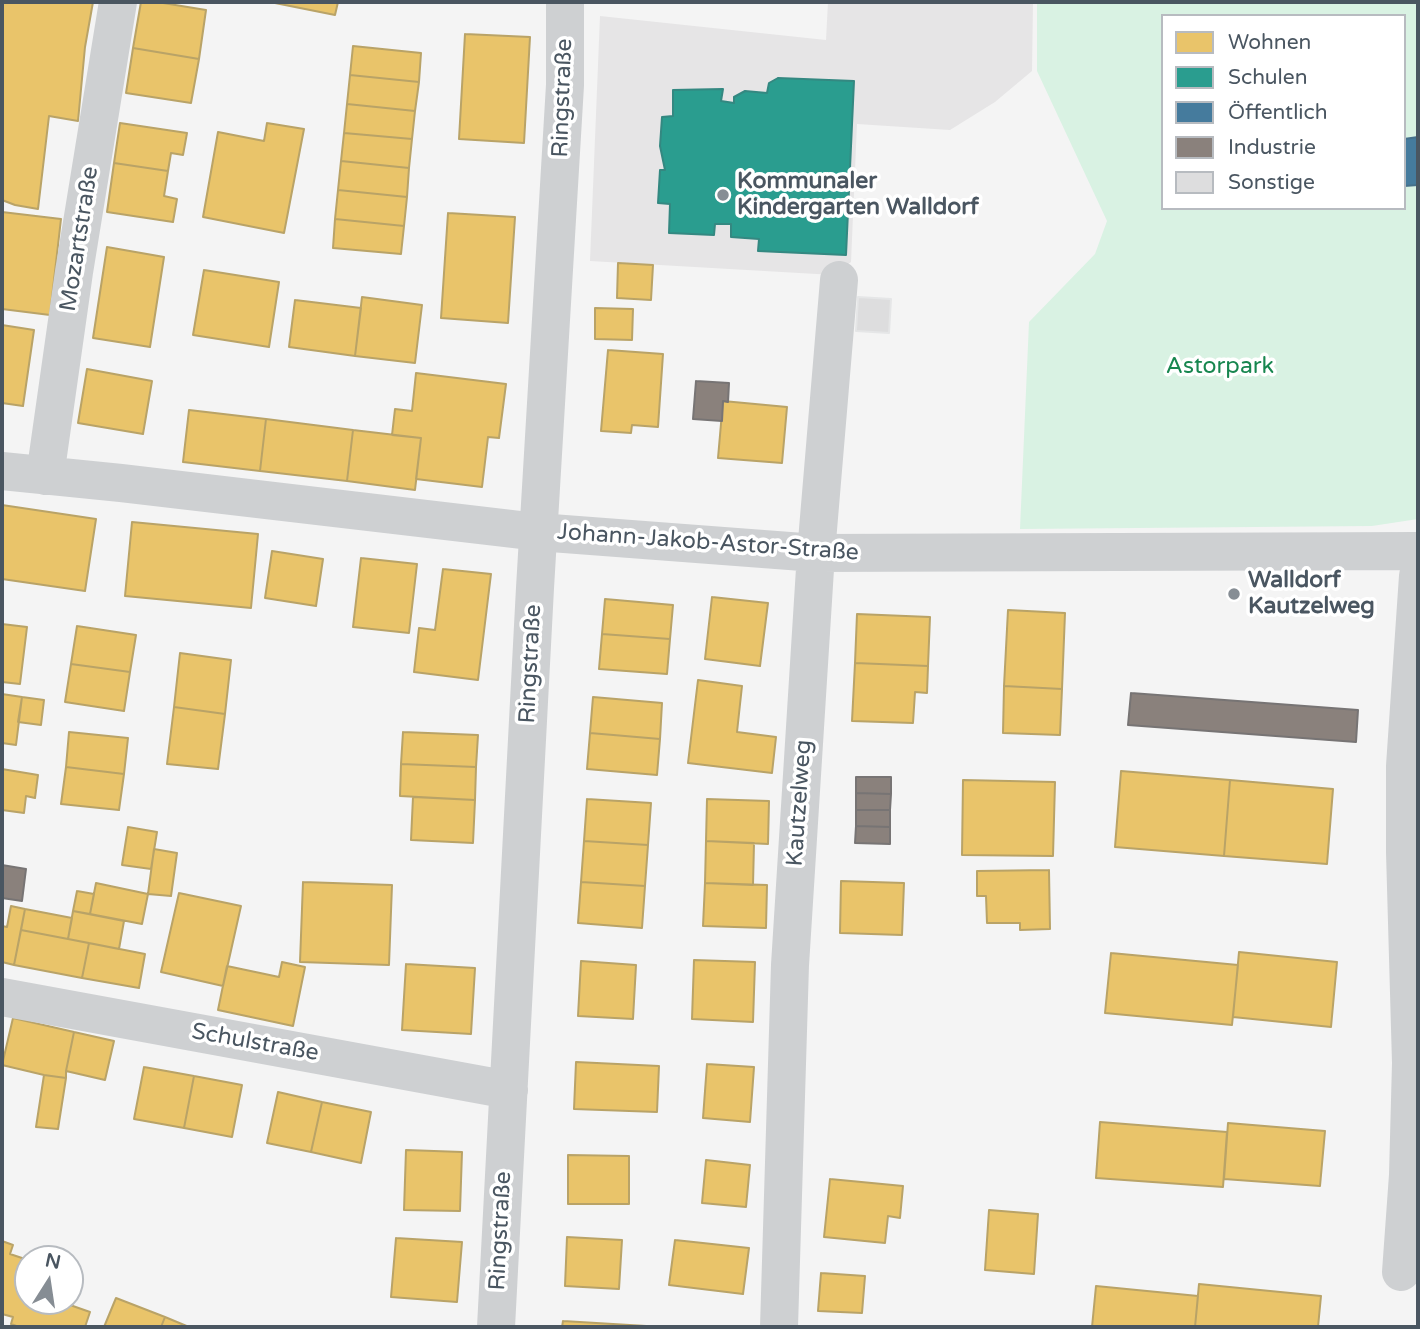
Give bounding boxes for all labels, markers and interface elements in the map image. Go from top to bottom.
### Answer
legend [1161,14,1406,210]
text: Wohnen [1228,30,1311,55]
street label: Ringstraße [547,38,579,158]
text: Schulen [1228,65,1308,90]
text: Öffentlich [1228,100,1328,125]
text: Industrie [1228,135,1316,160]
street label: Mozartstraße [55,165,105,313]
place label: Kommunaler Kindergarten Walldorf [737,168,979,222]
text: Sonstige [1228,170,1315,195]
marker: Kommunaler Kindergarten Walldorf [715,187,731,203]
park label: Astorpark [1166,353,1274,381]
street label: Johann-Jakob-Astor-Straße [556,519,860,567]
place label: Walldorf Kautzelweg [1248,567,1375,621]
marker: Walldorf Kautzelweg [1226,586,1242,602]
street label: Ringstraße [514,604,548,724]
street label: Kautzelweg [782,739,818,867]
street label: Schulstraße [189,1018,321,1068]
street label: Ringstraße [484,1171,518,1291]
north arrow [14,1245,84,1315]
text: N [43,1249,63,1274]

